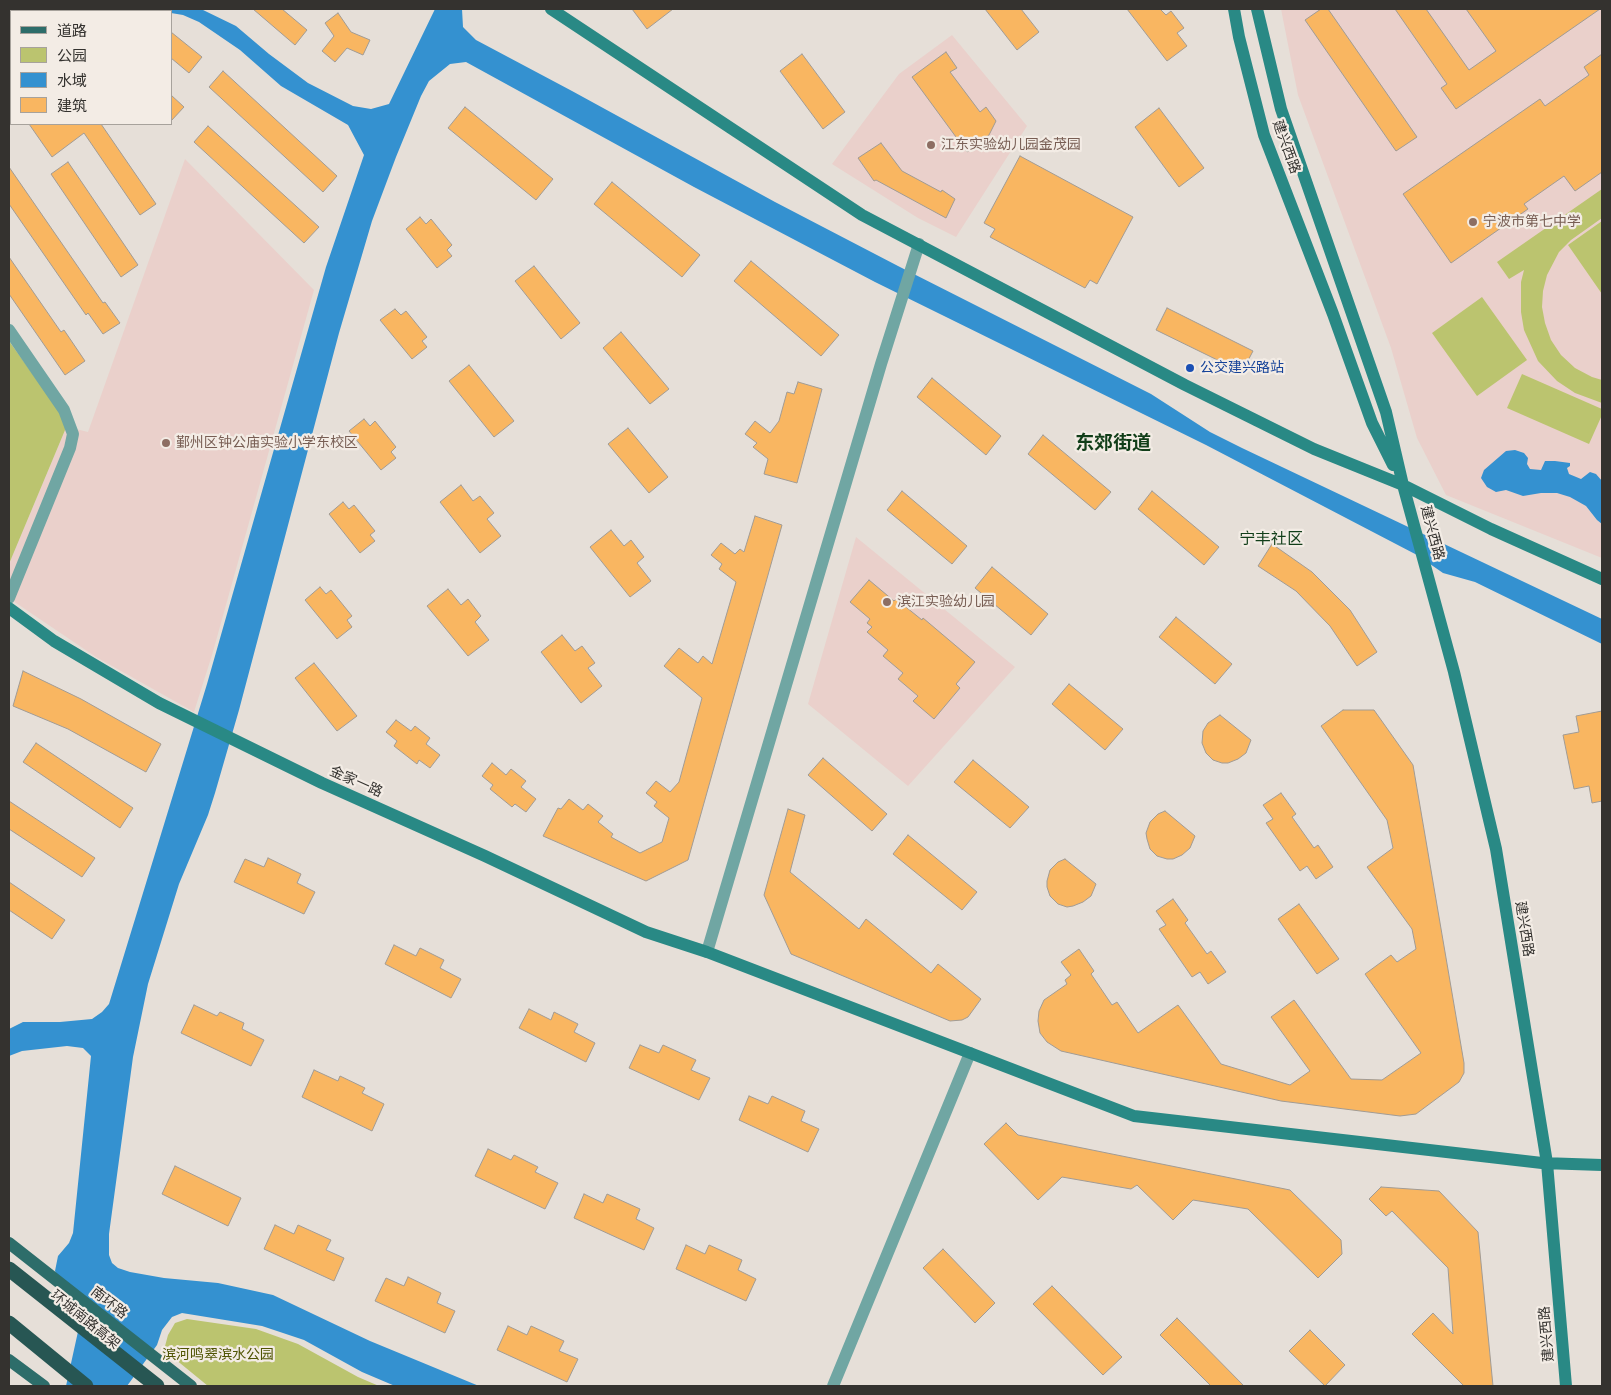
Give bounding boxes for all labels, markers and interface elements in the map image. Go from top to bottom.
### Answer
legend [10,10,172,125]
text: 道路 [57,22,87,40]
text: 公园 [57,47,87,65]
text: 水域 [57,72,87,90]
text: 建筑 [57,97,87,115]
street label: 建兴西路 [1269,118,1303,176]
place label: 江东实验幼儿园金茂园 [941,137,1081,153]
marker: 江东实验幼儿园金茂园 [925,139,937,151]
place label: 宁波市第七中学 [1483,214,1581,230]
marker: 宁波市第七中学 [1467,216,1479,228]
place label: 公交建兴路站 [1200,360,1284,376]
marker: 公交建兴路站 [1184,362,1196,374]
district label: 东郊街道 [1075,433,1151,455]
place label: 鄞州区钟公庙实验小学东校区 [176,435,358,451]
marker: 鄞州区钟公庙实验小学东校区 [160,437,172,449]
street label: 建兴西路 [1417,504,1447,562]
district label: 宁丰社区 [1239,530,1303,550]
place label: 滨江实验幼儿园 [897,594,995,610]
marker: 滨江实验幼儿园 [881,596,893,608]
street label: 金家一路 [327,763,385,801]
street label: 建兴西路 [1511,900,1537,958]
street label: 南环路 [87,1283,131,1323]
street label: 环城南路高架 [47,1287,123,1353]
street label: 建兴西路 [1536,1305,1558,1363]
park label: 滨河鸣翠滨水公园 [162,1347,274,1363]

